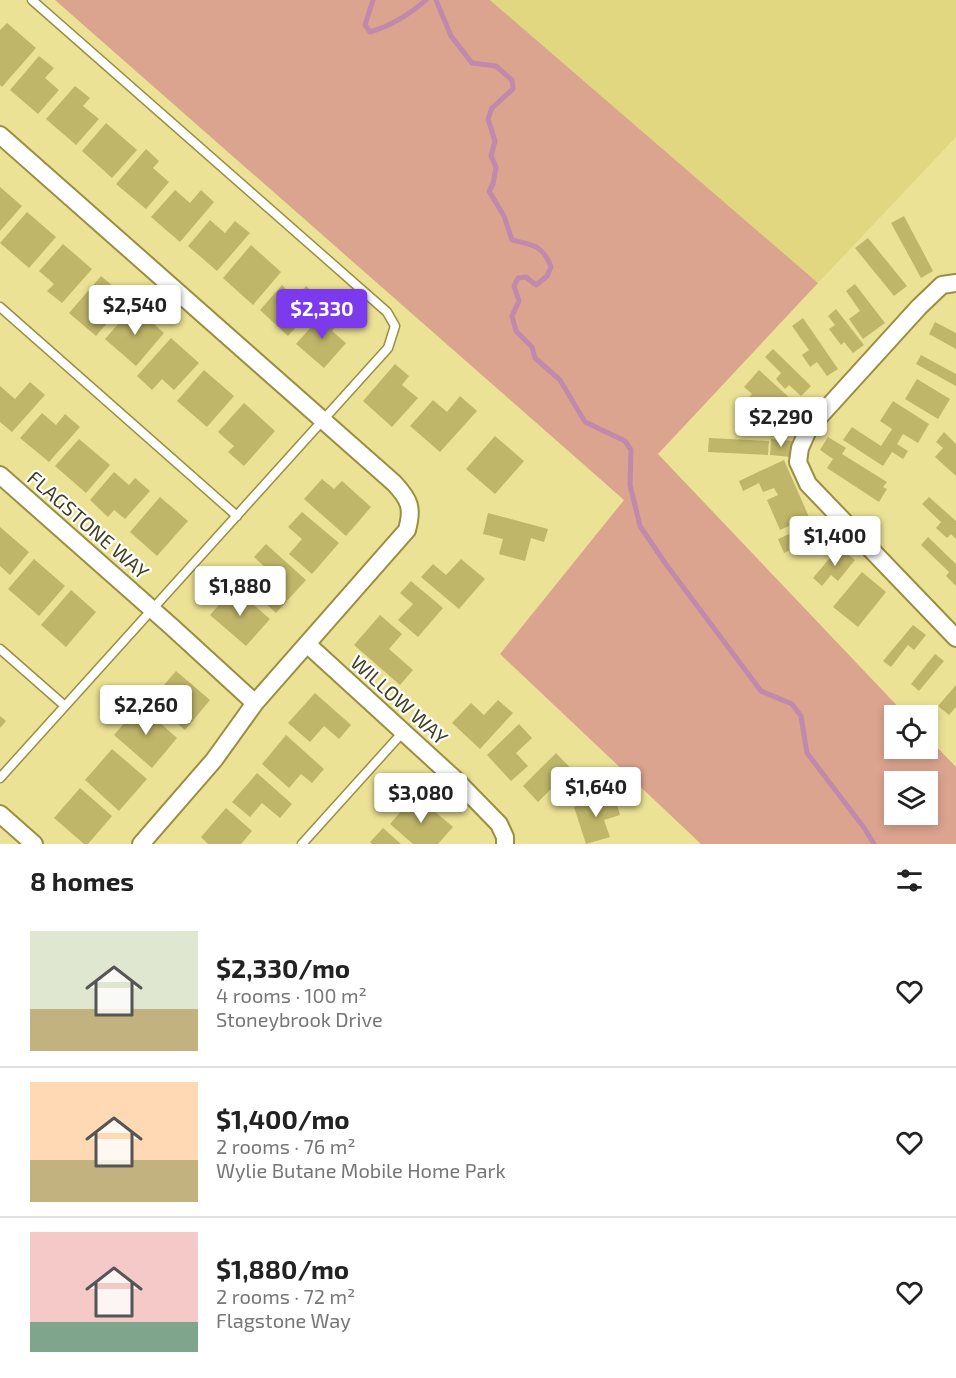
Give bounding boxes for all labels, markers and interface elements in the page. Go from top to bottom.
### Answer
pin: $2,540 [86,285,184,336]
pin: $2,330 [273,289,371,340]
text: $2,540 [103,292,167,316]
text: $2,330 [290,296,354,320]
pin: $2,290 [732,397,830,448]
text: $2,290 [749,404,813,428]
street label: FLAGSTONE WAY [23,465,155,584]
pin: $1,400 [786,516,884,567]
text: $1,400 [804,523,866,547]
pin: $1,880 [191,566,289,617]
text: $1,880 [209,573,271,597]
street label: WILLOW WAY [346,650,453,749]
pin: $2,260 [97,685,195,736]
text: $2,260 [114,692,178,716]
map controls [884,705,938,825]
button: locate [884,705,938,759]
pin: $1,640 [547,767,645,818]
button: layers [884,771,938,825]
pin: $3,080 [372,773,470,824]
text: $1,640 [565,774,627,798]
text: $3,080 [388,780,454,804]
icon: filters [893,864,926,897]
text: 8 homes [30,865,134,896]
text: $2,330/mo [216,952,350,983]
icon: home [78,955,150,1027]
icon: heart [893,975,926,1008]
text: 4 rooms · 100 m² [216,983,367,1007]
text: Stoneybrook Drive [216,1007,383,1031]
text: $1,400/mo [216,1103,350,1134]
icon: home [78,1106,150,1178]
icon: heart [893,1126,926,1159]
text: 2 rooms · 76 m² [216,1134,355,1158]
text: Wylie Butane Mobile Home Park [216,1158,506,1182]
text: $1,880/mo [216,1253,349,1284]
icon: home [78,1256,150,1328]
icon: heart [893,1276,926,1309]
text: 2 rooms · 72 m² [216,1284,355,1308]
text: Flagstone Way [216,1308,351,1332]

